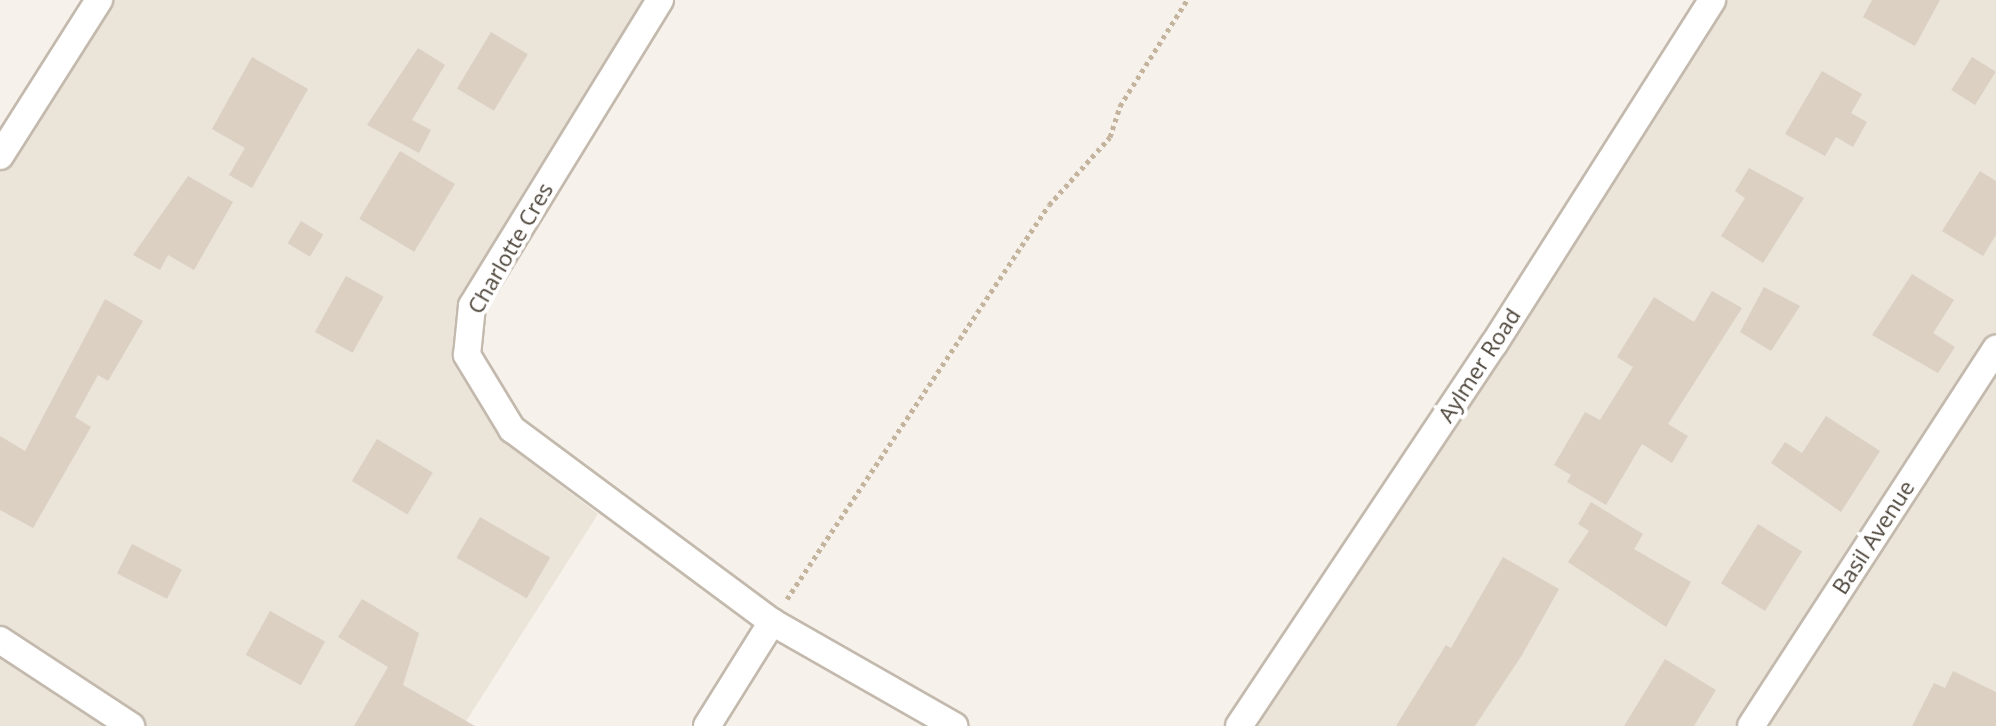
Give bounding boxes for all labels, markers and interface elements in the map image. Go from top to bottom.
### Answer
street label: Charlotte Cres [462,178,558,318]
street label: Aylmer Road [1432,303,1526,427]
street label: Basil Avenue [1826,475,1920,599]

